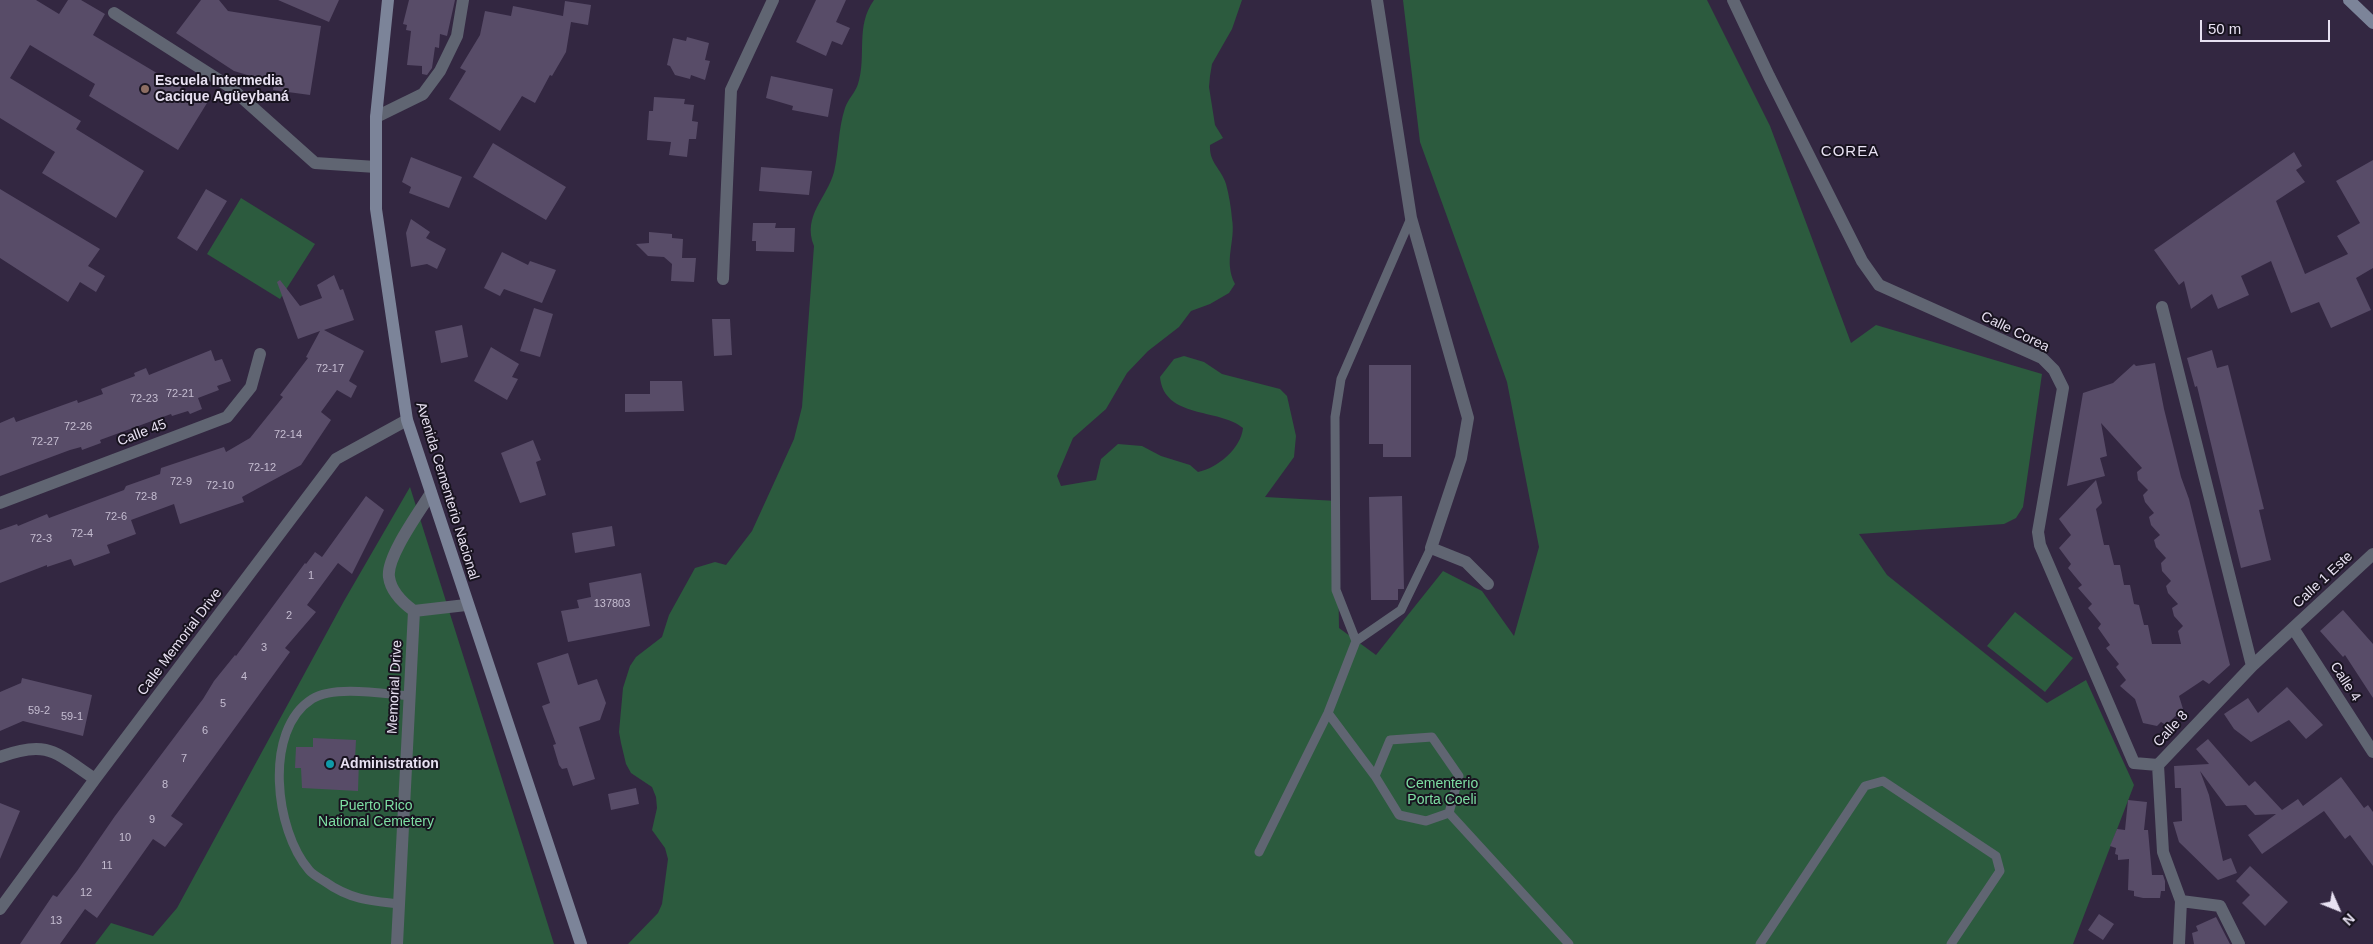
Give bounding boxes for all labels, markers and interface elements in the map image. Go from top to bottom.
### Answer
scale bar [2203,10,2333,42]
text: 50 m [2208,20,2241,37]
place label: Escuela Intermedia Cacique Agüeybaná [155,73,289,105]
marker: Escuela Intermedia Cacique Agüeybaná [139,83,151,95]
district label: COREA [1820,143,1880,161]
street label: Calle Corea [1978,308,2052,356]
house number: 72-17 [316,362,344,376]
house number: 72-21 [166,387,194,401]
house number: 72-23 [130,392,158,406]
street label: Avenida Cementerio Nacional [412,400,482,582]
street label: Calle 45 [115,416,169,450]
house number: 72-26 [64,420,92,434]
house number: 72-14 [274,428,302,442]
house number: 72-27 [31,435,59,449]
house number: 72-12 [248,461,276,475]
house number: 72-9 [170,475,192,489]
house number: 72-10 [206,479,234,493]
house number: 72-8 [135,490,157,504]
house number: 72-6 [105,510,127,524]
house number: 72-4 [71,527,93,541]
house number: 72-3 [30,532,52,546]
street label: Calle 1 Este [2290,548,2356,612]
house number: 1 [308,569,314,583]
street label: Calle Memorial Drive [134,585,226,699]
house number: 137803 [594,597,630,611]
house number: 2 [286,609,292,623]
street label: Memorial Drive [384,640,406,734]
house number: 3 [261,641,267,655]
street label: Calle 4 [2326,659,2364,705]
house number: 4 [241,670,247,684]
house number: 5 [220,697,226,711]
house number: 59-2 [28,704,50,718]
street label: Calle 8 [2150,707,2192,751]
house number: 59-1 [61,710,83,724]
house number: 6 [202,724,208,738]
house number: 7 [181,752,187,766]
place label: Administration [340,756,439,772]
marker: Administration [324,758,336,770]
park label: Cementerio Porta Coeli [1406,776,1478,809]
house number: 8 [162,778,168,792]
park label: Puerto Rico National Cemetery [318,798,434,830]
house number: 9 [149,813,155,827]
house number: 10 [119,831,131,845]
house number: 11 [101,859,113,873]
north arrow [2313,884,2363,934]
house number: 12 [80,886,92,900]
text: N [2340,910,2358,929]
house number: 13 [50,914,62,928]

